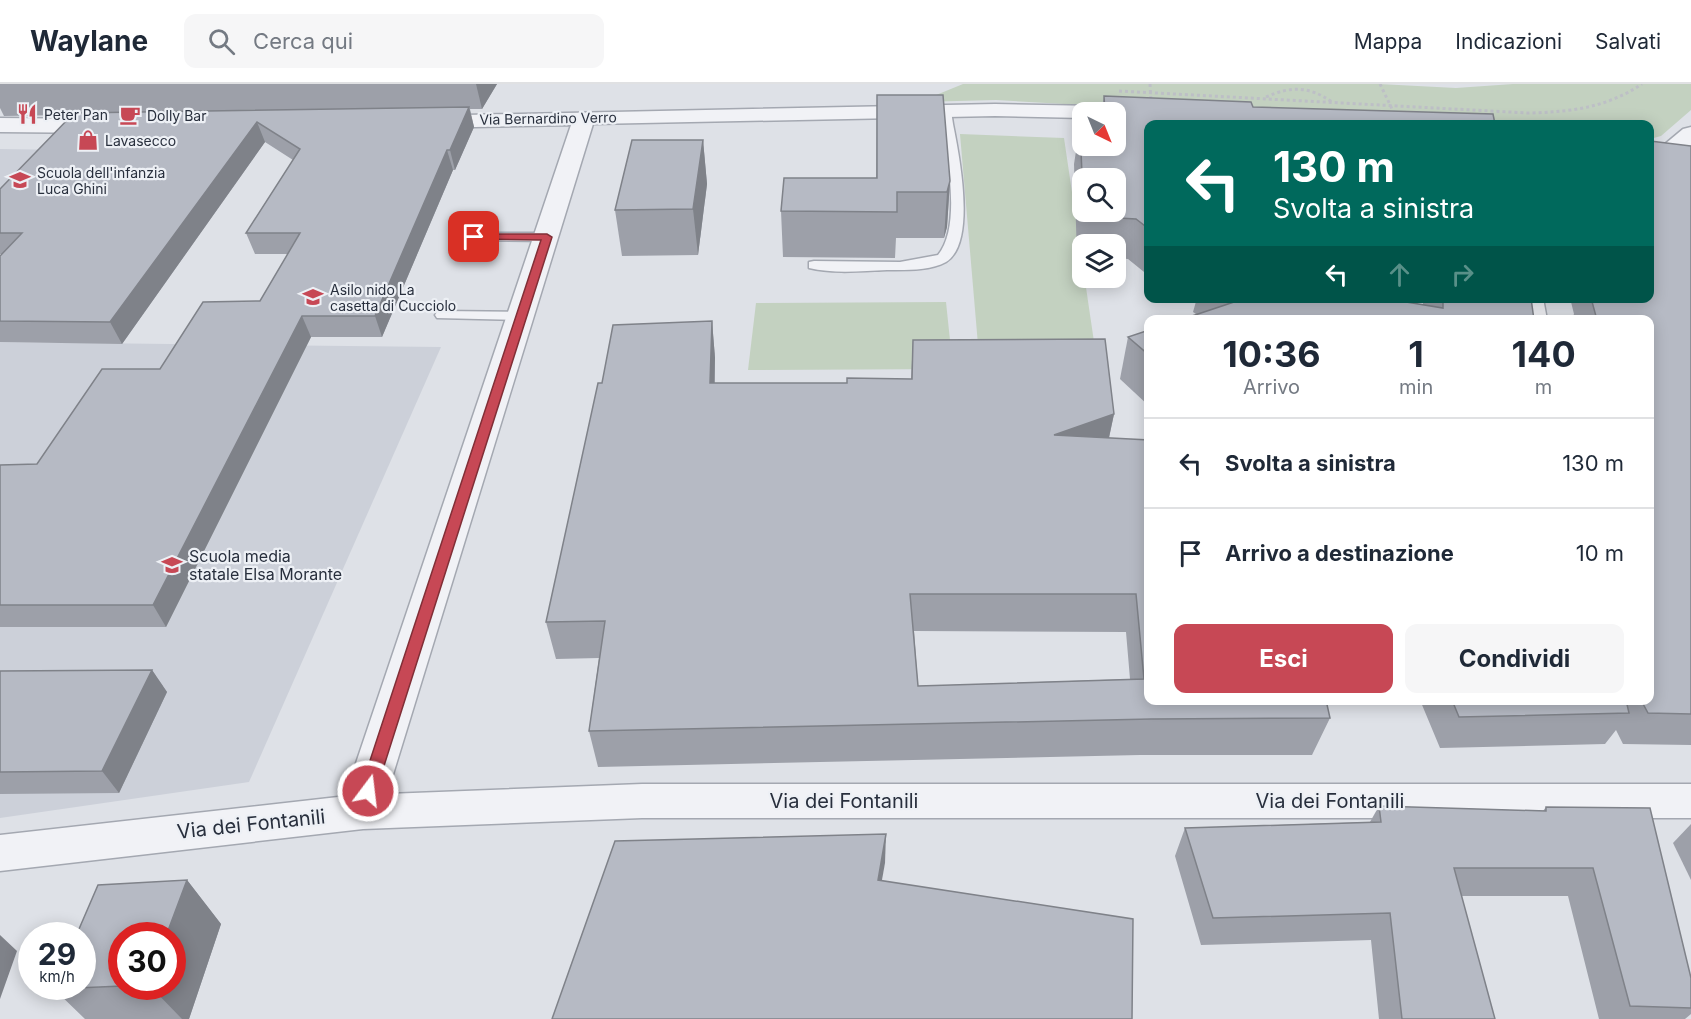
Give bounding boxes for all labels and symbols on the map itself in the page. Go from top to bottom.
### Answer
restaurant icon: Peter Pan [15,102,39,126]
north arrow [1072,102,1126,156]
cafe icon: Dolly Bar [118,103,142,127]
place label: Peter Pan [44,106,108,123]
place label: Dolly Bar [147,107,206,124]
street label: Via Bernardino Verro [479,108,617,128]
shop icon: Lavasecco [76,128,100,152]
place label: Lavasecco [105,132,176,149]
place label: Scuola dell'infanzia Luca Ghini [37,164,165,197]
school or university icon: Scuola dell'infanzia Luca Ghini [8,168,32,192]
pin [448,211,499,262]
place label: Asilo nido La casetta di Cucciolo [330,281,456,314]
school or university icon: Asilo nido La casetta di Cucciolo [301,285,325,309]
place label: Scuola media statale Elsa Morante [189,546,342,584]
school or university icon: Scuola media statale Elsa Morante [160,553,184,577]
position arrow [336,759,400,823]
street label: Via dei Fontanili [770,789,918,813]
street label: Via dei Fontanili [1256,789,1404,813]
street label: Via dei Fontanili [176,804,326,844]
speed limit sign: 30 [108,922,186,1000]

